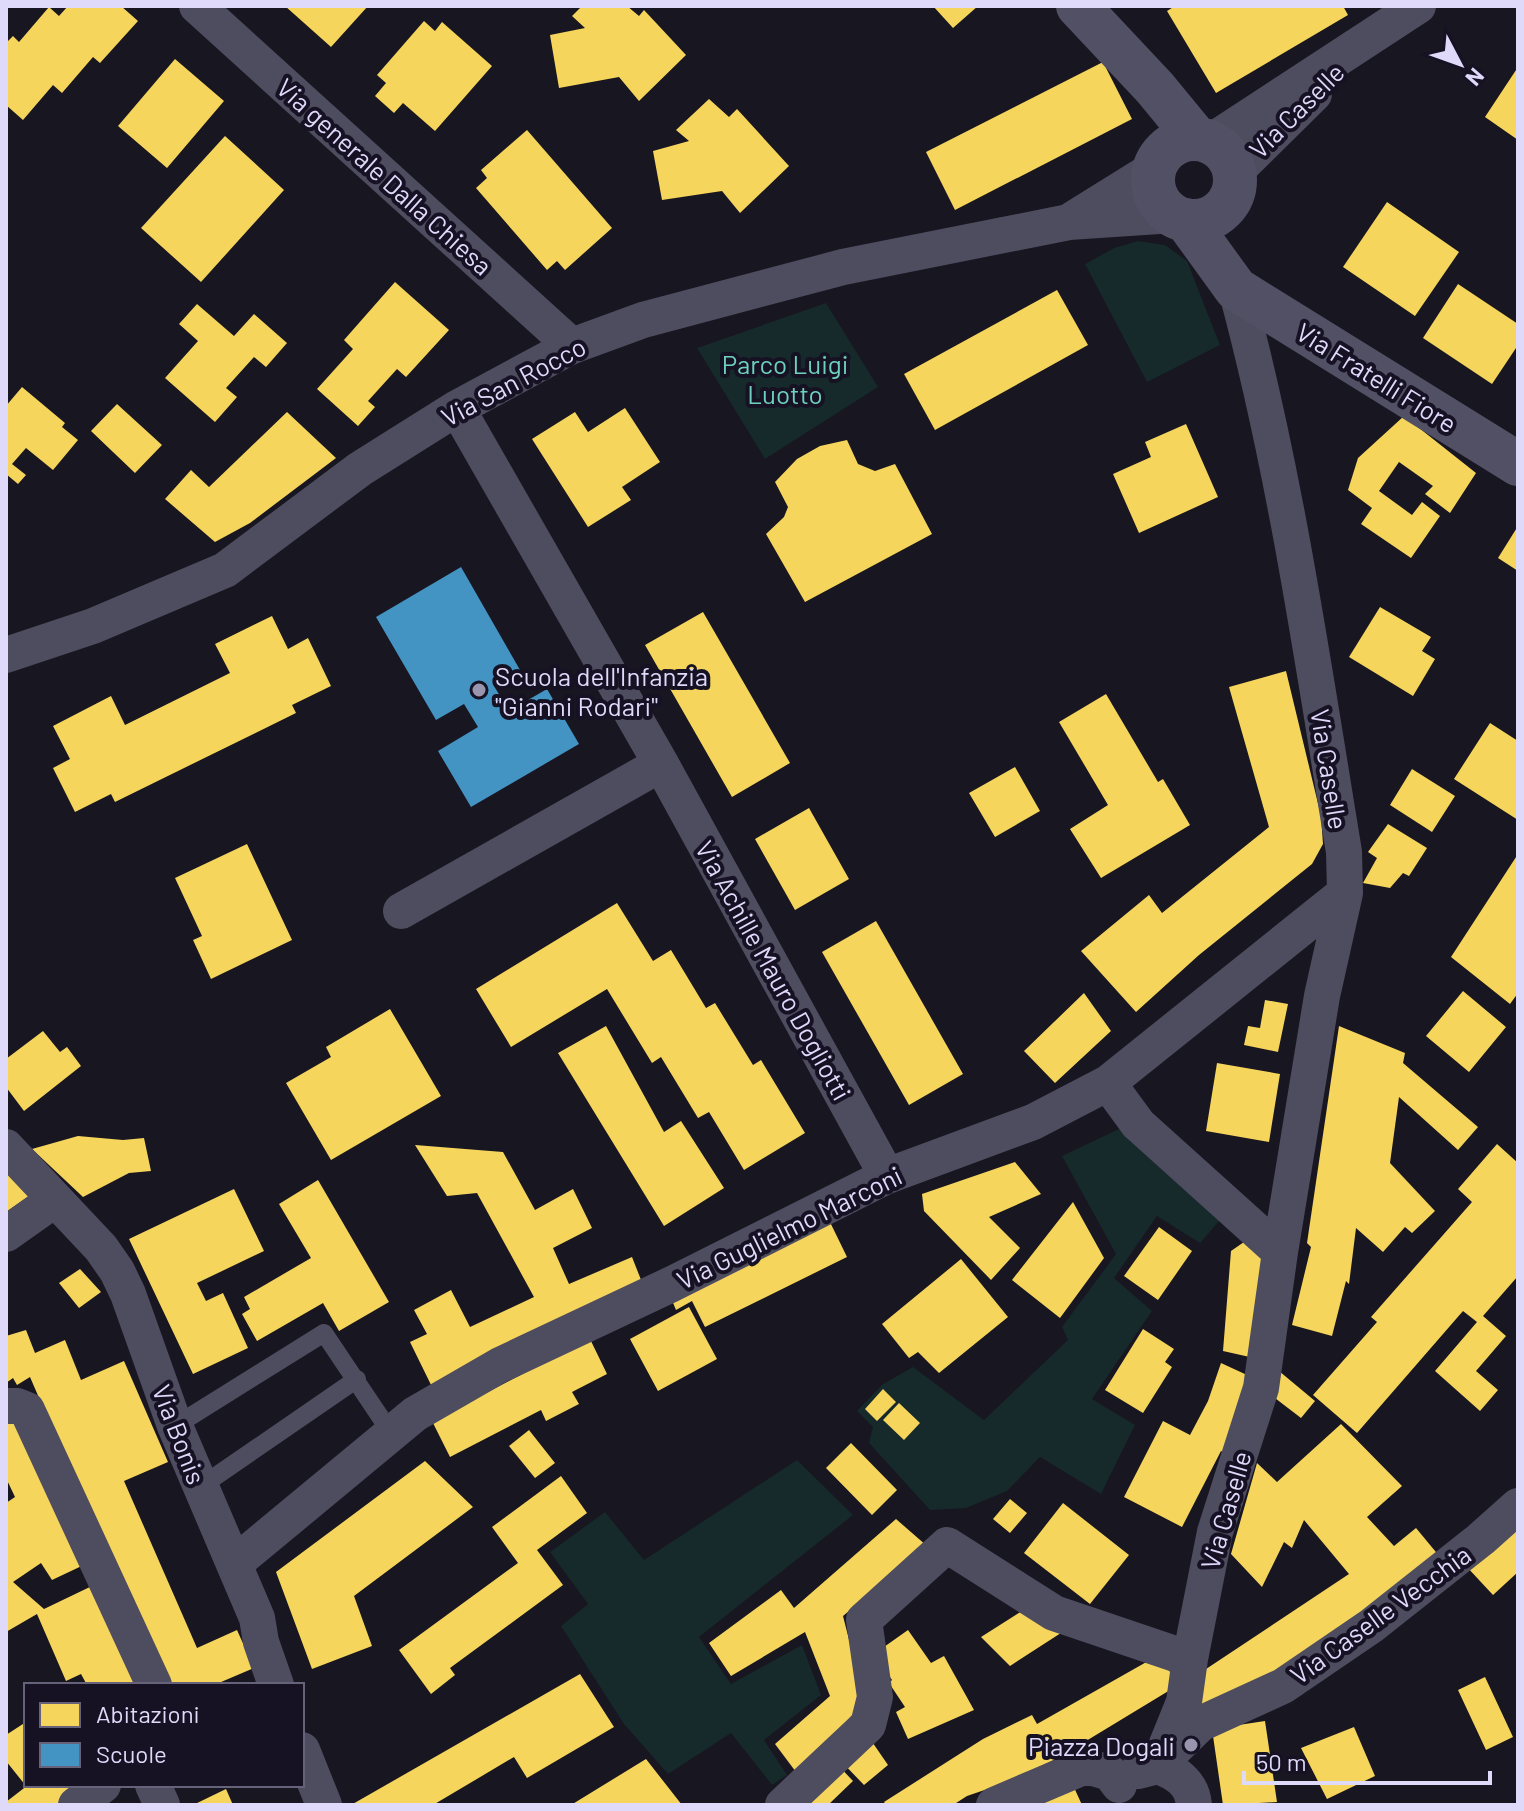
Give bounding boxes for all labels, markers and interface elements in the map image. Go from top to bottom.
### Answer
north arrow [1420,24,1500,104]
street label: Via Caselle [1242,56,1350,164]
text: N [1461,64,1490,92]
street label: Via generale Dalla Chiesa [271,71,499,281]
street label: Via Fratelli Fiore [1291,315,1463,439]
street label: Via San Rocco [435,330,591,432]
park label: Parco Luigi Luotto [722,348,848,409]
place label: Scuola dell'Infanzia "Gianni Rodari" [495,660,708,721]
marker: Scuola dell'Infanzia "Gianni Rodari" [470,681,488,699]
street label: Via Caselle [1305,707,1355,831]
street label: Via Achille Mauro Dogliotti [690,835,858,1105]
street label: Via Guglielmo Marconi [671,1159,907,1295]
street label: Via Bonis [147,1380,213,1488]
street label: Via Caselle [1193,1447,1257,1573]
street label: Via Caselle Vecchia [1284,1538,1476,1690]
legend [24,1683,304,1787]
text: Abitazioni [96,1699,200,1728]
place label: Piazza Dogali [1028,1730,1175,1761]
scale bar [1244,1735,1490,1785]
marker: Piazza Dogali [1182,1736,1200,1754]
text: Scuole [96,1739,167,1768]
text: 50 m [1256,1747,1307,1776]

